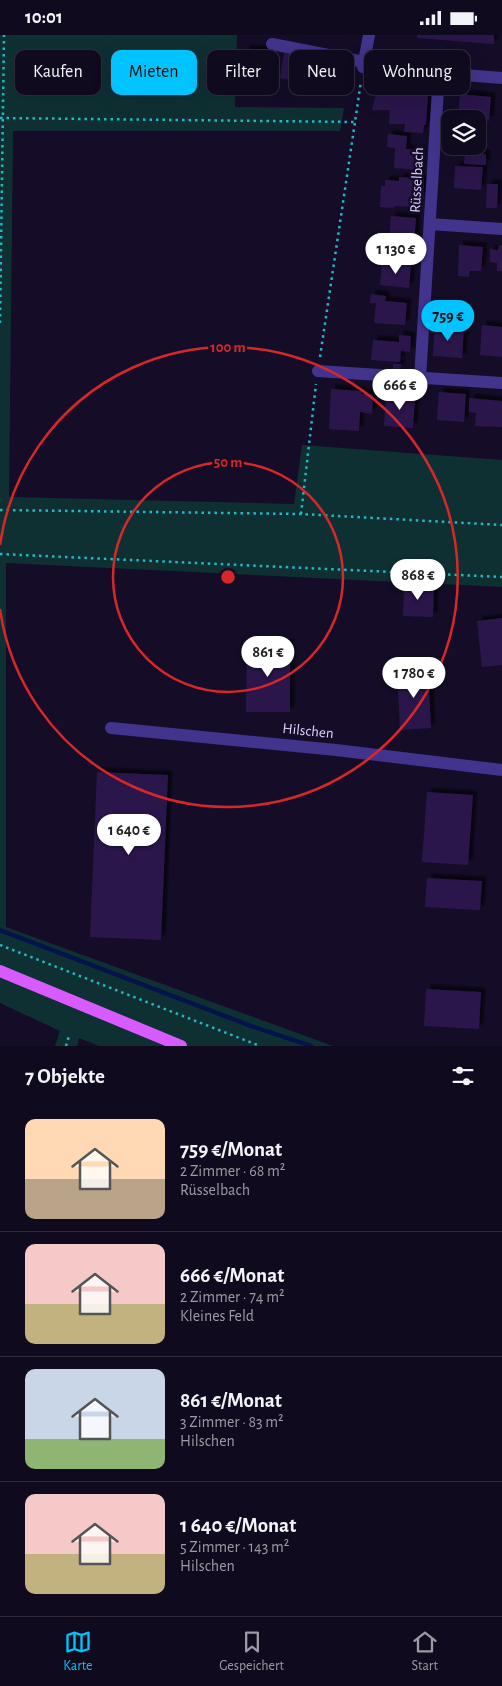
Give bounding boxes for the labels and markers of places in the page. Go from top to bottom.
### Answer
pin: 1 130 € [350,233,442,275]
pin: 759 € [413,299,483,342]
pin: 666 € [365,369,435,411]
pin: 868 € [383,559,453,601]
centre of rings [219,568,237,586]
pin: 861 € [233,635,303,678]
pin: 1 780 € [368,657,460,699]
pin: 1 640 € [83,813,175,856]

